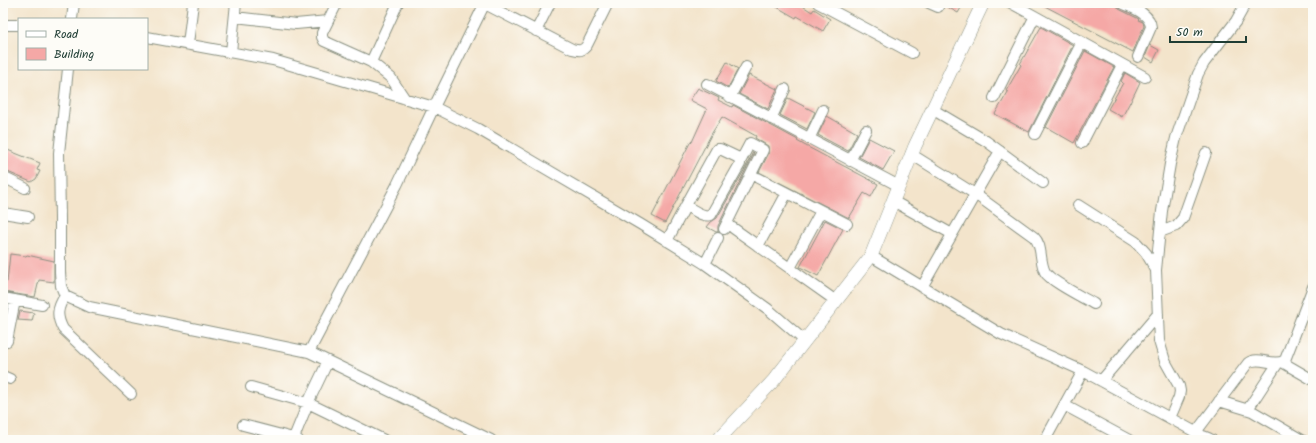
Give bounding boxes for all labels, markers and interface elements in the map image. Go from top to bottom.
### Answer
legend [18,18,148,70]
scale bar [1170,18,1246,44]
text: 50 m [1176,23,1203,42]
text: Road [54,25,79,44]
text: Building [54,45,94,64]

